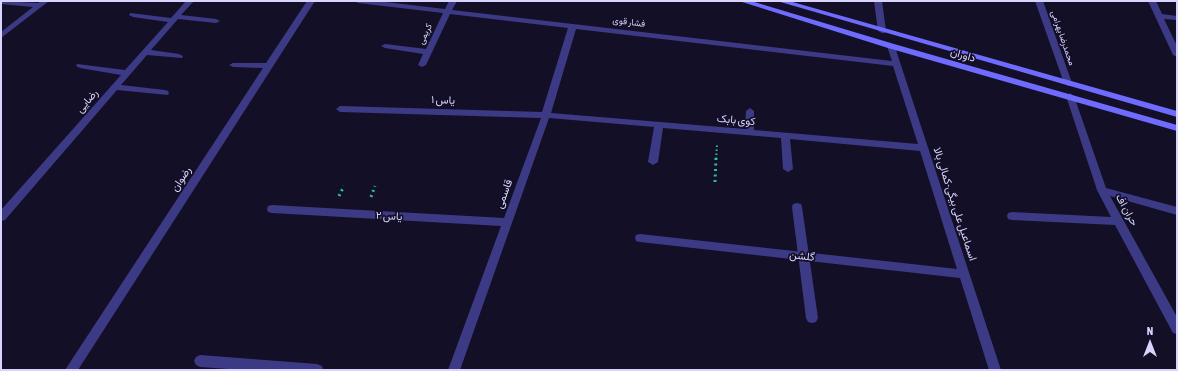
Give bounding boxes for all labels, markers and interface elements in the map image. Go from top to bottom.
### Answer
street label: محمدرضا بهرامی [1049,9,1077,67]
street label: فشار قوی [612,15,646,29]
street label: کریمی [416,22,434,46]
street label: داوران [949,45,977,65]
street label: رضایی [73,86,101,116]
street label: یاس ۱ [431,93,455,107]
street label: کوی بابک [716,112,756,128]
street label: اسماعیل علی بیگی-کمالی بالا [930,146,980,262]
street label: رضوان [168,164,194,194]
street label: قاسمی [493,178,515,210]
street label: حران اف [1113,192,1141,228]
street label: یاس ۲ [375,209,403,223]
street label: گلشن [789,248,815,264]
north arrow [1130,323,1170,363]
text: N [1147,325,1153,337]

